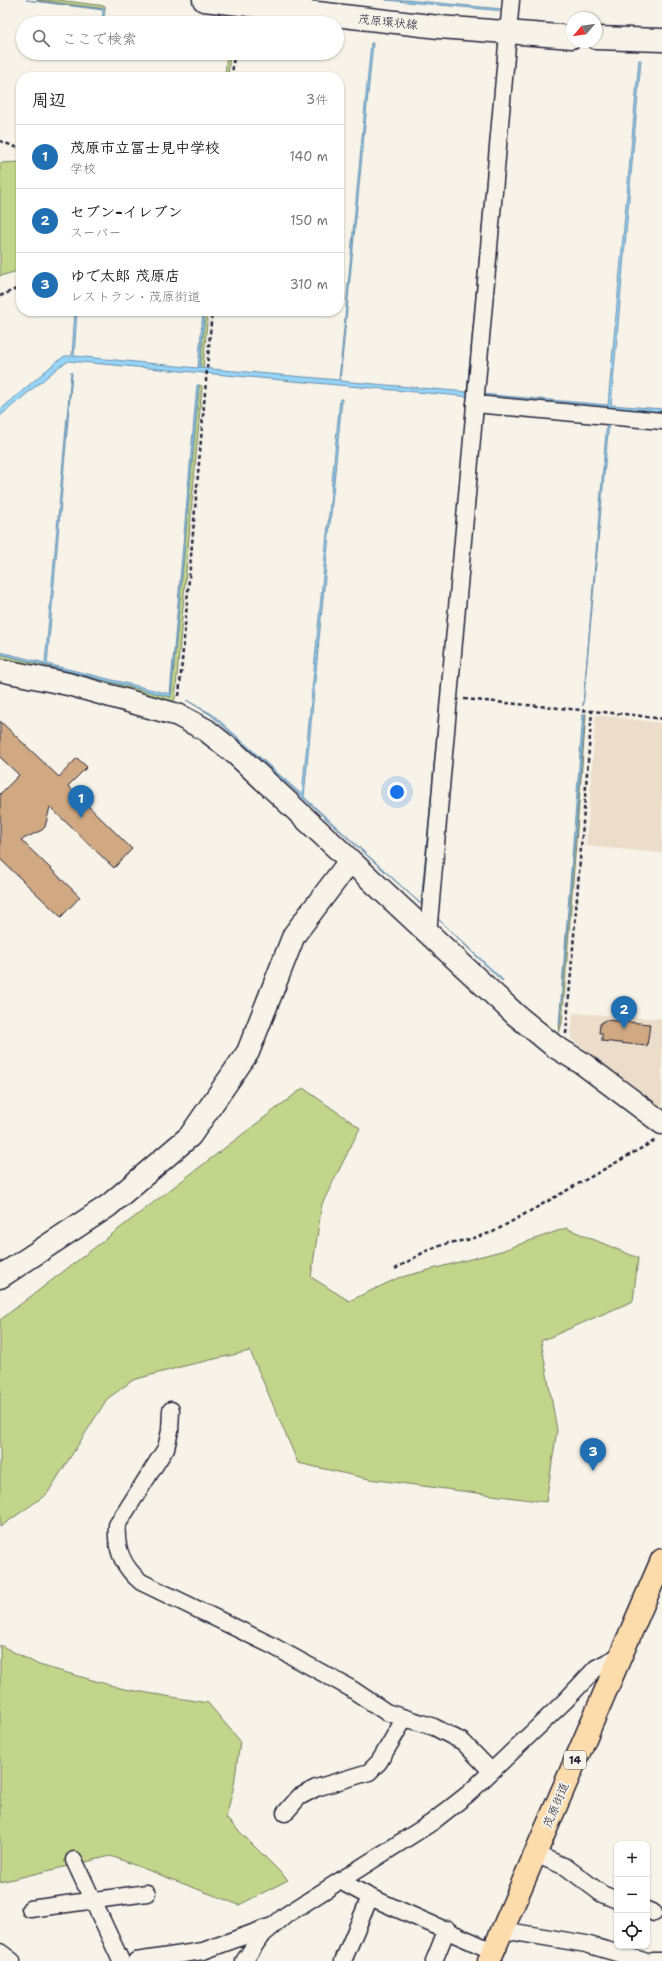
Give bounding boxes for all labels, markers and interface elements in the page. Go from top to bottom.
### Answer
street label: 茂原環状線 [357,11,419,33]
north arrow [566,12,602,48]
search box [16,16,344,60]
icon: search [30,27,52,49]
text: ここで検索 [62,29,137,49]
text: 周辺 [32,89,66,111]
text: 3件 [306,91,328,108]
text: 茂原市立冨士見中学校 [70,138,220,158]
text: 1 [42,148,48,165]
text: 140 m [289,148,328,165]
text: 学校 [70,160,96,177]
text: セブン-イレブン [70,202,183,222]
text: 2 [40,212,50,229]
text: 150 m [290,212,328,229]
text: スーパー [70,224,121,241]
text: ゆで太郎 茂原店 [70,266,180,286]
text: 3 [40,276,50,293]
text: 310 m [290,276,328,293]
text: レストラン · 茂原街道 [70,288,201,305]
your location [387,782,407,802]
pin: 1 [68,785,94,818]
pin: 2 [611,996,637,1029]
pin: 3 [580,1438,606,1471]
road number: 14 [564,1751,586,1769]
street label: 茂原街道 [539,1780,573,1830]
map controls [614,1841,650,1949]
button: + [614,1841,650,1877]
button: − [614,1877,650,1913]
button: locate [614,1913,650,1949]

